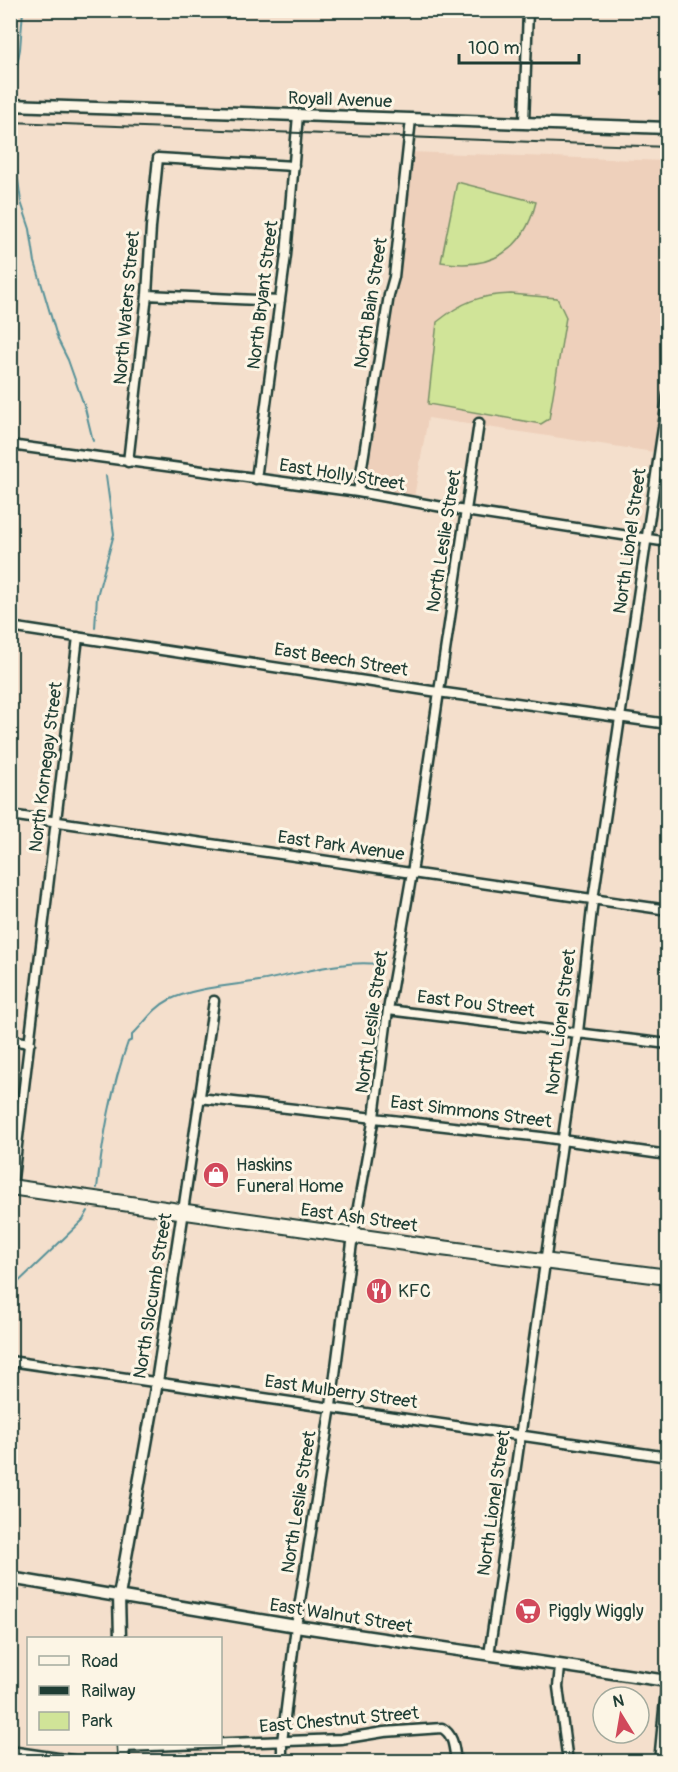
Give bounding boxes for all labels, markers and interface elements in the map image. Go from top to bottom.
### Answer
scale bar [459,27,579,65]
text: 100 m [468,37,520,60]
street label: Royall Avenue [288,87,392,113]
street label: North Bryant Street [242,218,284,371]
street label: North Waters Street [109,229,145,386]
street label: North Bain Street [349,235,393,370]
street label: East Holly Street [277,454,407,496]
street label: North Lionel Street [608,466,652,615]
street label: North Leslie Street [421,467,467,614]
street label: East Beech Street [272,638,410,682]
street label: North Kornegay Street [24,680,68,854]
street label: East Park Avenue [276,826,406,866]
street label: North Lionel Street [541,947,581,1096]
street label: North Leslie Street [351,948,394,1095]
street label: East Pou Street [416,985,537,1023]
street label: East Simmons Street [389,1091,554,1133]
place label: Haskins Funeral Home [236,1154,343,1198]
shop icon: Haskins Funeral Home [201,1160,231,1190]
street label: East Ash Street [299,1198,420,1238]
street label: North Slocumb Street [129,1211,178,1381]
restaurant icon: KFC [364,1276,394,1306]
place label: KFC [398,1280,431,1303]
street label: East Mulberry Street [263,1370,420,1414]
street label: North Leslie Street [276,1428,322,1575]
street label: North Lionel Street [472,1428,516,1577]
street label: East Walnut Street [268,1593,415,1639]
supermarket icon: Piggly Wiggly [513,1596,543,1626]
place label: Piggly Wiggly [548,1600,644,1623]
legend [27,1637,222,1745]
text: Road [81,1650,118,1673]
text: Railway [81,1680,136,1703]
north arrow [591,1685,651,1745]
text: N [611,1690,626,1712]
street label: East Chestnut Street [258,1702,420,1738]
text: Park [81,1710,113,1733]

